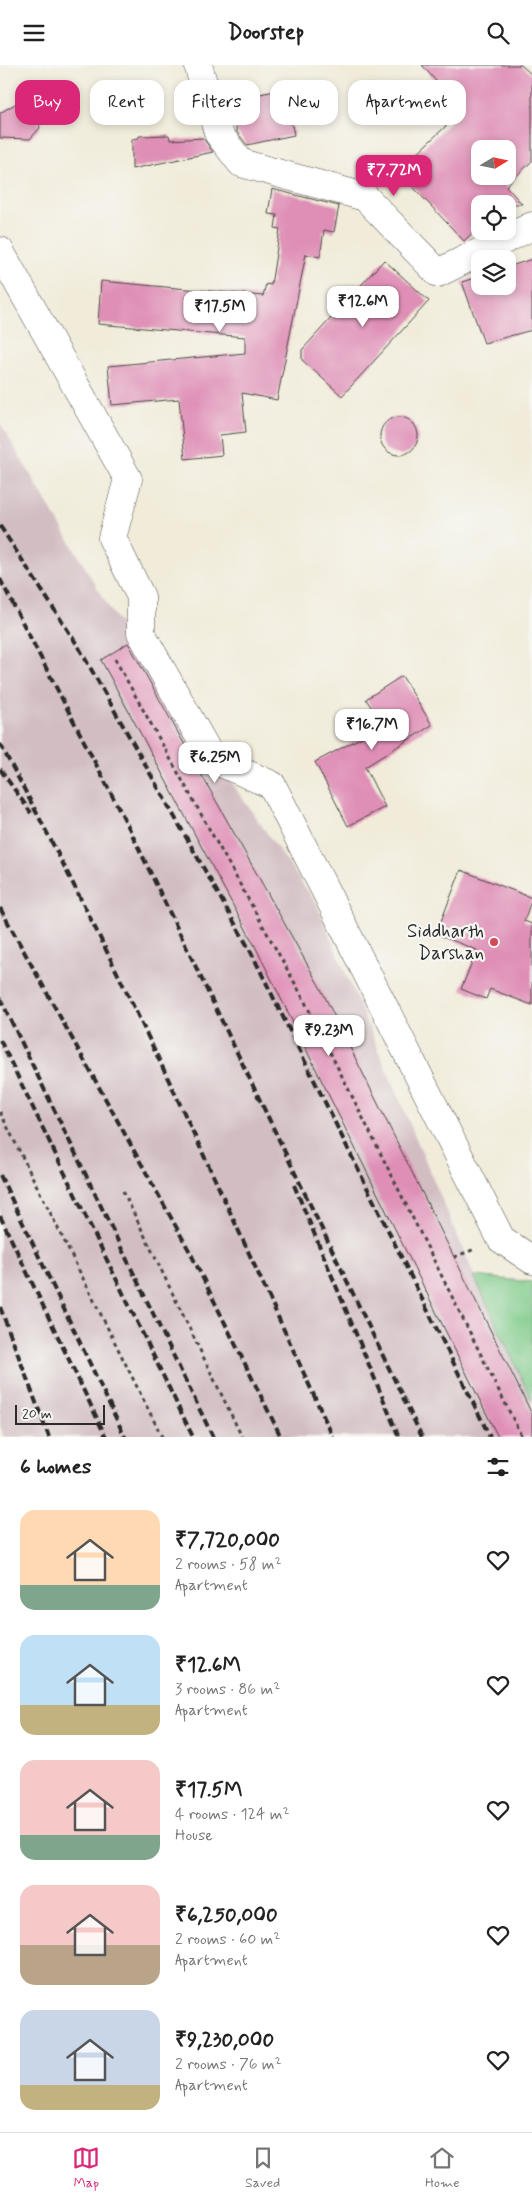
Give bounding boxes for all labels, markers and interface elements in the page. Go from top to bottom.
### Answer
icon: menu [20,19,48,47]
text: Doorstep [228,19,304,47]
icon: search [484,19,512,47]
chip: Buy [15,80,80,125]
chip: Rent [90,80,164,125]
chip: Filters [174,80,260,125]
chip: New [270,80,338,125]
chip: Apartment [348,80,466,125]
north arrow [471,140,516,185]
map controls [471,140,516,295]
pin: ₹7.72M [353,155,435,197]
text: ₹7.72M [367,160,421,181]
button: locate [471,195,516,240]
button: layers [471,250,516,295]
pin: ₹12.6M [322,285,404,328]
pin: ₹17.5M [179,291,261,333]
text: ₹12.6M [338,291,388,312]
text: ₹17.5M [194,296,246,317]
pin: ₹16.7M [331,709,413,751]
text: ₹16.7M [346,714,398,735]
pin: ₹6.25M [174,741,256,784]
text: ₹6.25M [189,747,241,768]
place label: Siddharth Darshan [407,919,484,966]
marker: Siddharth Darshan [488,936,500,948]
pin: ₹9.23M [288,1015,370,1057]
text: ₹9.23M [305,1020,353,1041]
scale bar [15,1402,105,1425]
text: 20 m [22,1405,52,1423]
text: 6 homes [20,1453,91,1481]
icon: filters [484,1453,512,1481]
text: ₹7,720,000 [175,1526,280,1554]
icon: home [60,1530,120,1590]
icon: heart [484,1546,512,1574]
text: 2 rooms · 58 m² [175,1554,281,1575]
text: Apartment [175,1575,248,1596]
text: ₹12.6M [175,1651,241,1679]
icon: home [60,1655,120,1715]
icon: heart [484,1671,512,1699]
text: 3 rooms · 86 m² [175,1679,280,1700]
text: Apartment [175,1700,248,1721]
text: ₹17.5M [175,1776,242,1804]
icon: home [60,1780,120,1840]
icon: heart [484,1796,512,1824]
text: 4 rooms · 124 m² [175,1804,290,1825]
text: House [175,1825,213,1846]
text: ₹6,250,000 [175,1901,278,1929]
icon: home [60,1905,120,1965]
icon: heart [484,1921,512,1949]
text: 2 rooms · 60 m² [175,1929,280,1950]
text: Apartment [175,1950,248,1971]
text: ₹9,230,000 [175,2026,274,2054]
icon: home [60,2030,120,2090]
icon: heart [484,2046,512,2074]
text: 2 rooms · 76 m² [175,2054,282,2075]
text: Apartment [175,2075,248,2096]
tab: Map [72,2144,100,2192]
tab: Saved [245,2144,280,2192]
tab: Home [425,2144,460,2192]

